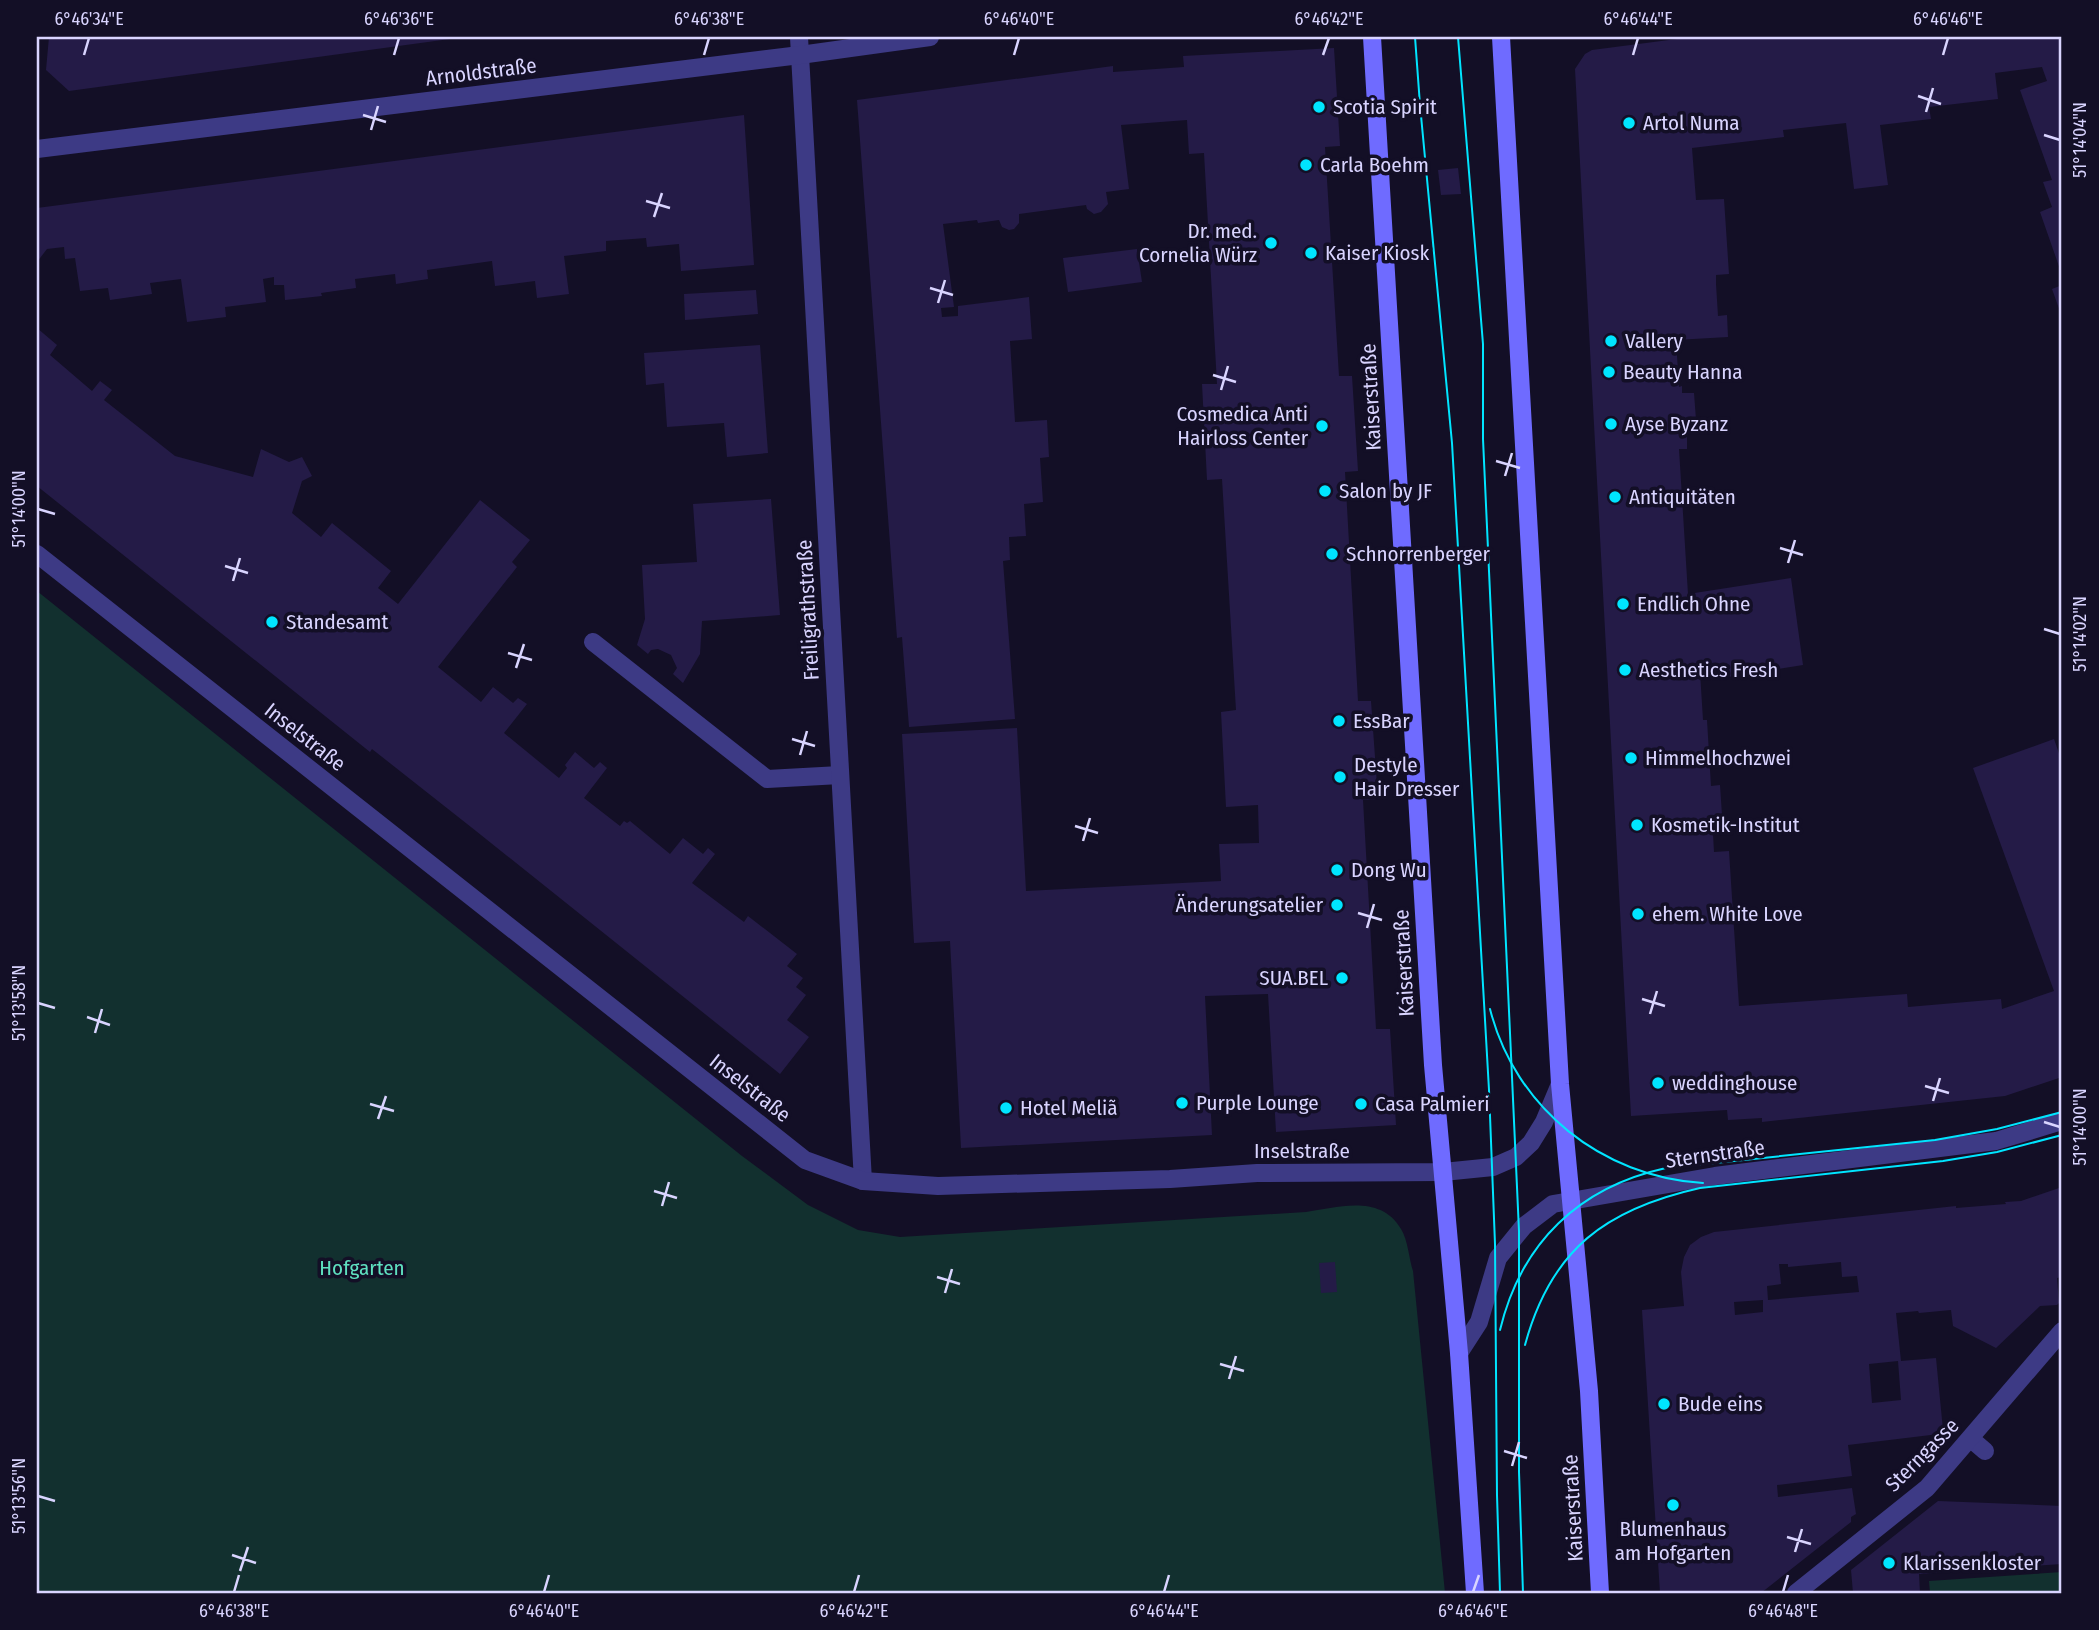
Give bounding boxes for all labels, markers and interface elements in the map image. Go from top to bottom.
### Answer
text: 6°46'34"E [54,8,124,30]
text: 6°46'36"E [364,8,434,30]
text: 6°46'38"E [674,8,744,30]
text: 6°46'40"E [984,8,1054,30]
text: 6°46'42"E [1294,8,1364,30]
text: 6°46'44"E [1603,8,1673,30]
text: 6°46'46"E [1913,8,1983,30]
street label: Arnoldstraße [424,52,538,92]
place label: Scotia Spirit [1333,94,1437,120]
marker: Scotia Spirit [1311,99,1327,115]
text: 51°14'04"N [2069,102,2091,178]
place label: Artol Numa [1643,110,1740,136]
marker: Artol Numa [1621,115,1637,131]
place label: Carla Boehm [1320,152,1429,178]
marker: Carla Boehm [1298,157,1314,173]
place label: Dr. med. Cornelia Würz [1139,218,1257,268]
marker: Dr. med. Cornelia Würz [1263,235,1279,251]
place label: Kaiser Kiosk [1325,240,1430,266]
marker: Kaiser Kiosk [1303,245,1319,261]
place label: Vallery [1625,328,1684,354]
marker: Vallery [1603,333,1619,349]
street label: Kaiserstraße [1355,343,1387,451]
place label: Beauty Hanna [1623,359,1743,385]
marker: Beauty Hanna [1601,364,1617,380]
place label: Cosmedica Anti Hairloss Center [1176,401,1309,451]
place label: Ayse Byzanz [1625,411,1728,437]
marker: Ayse Byzanz [1603,416,1619,432]
marker: Cosmedica Anti Hairloss Center [1314,418,1330,434]
text: 51°14'00"N [8,470,30,548]
place label: Salon by JF [1339,478,1432,504]
marker: Salon by JF [1317,483,1333,499]
place label: Antiquitäten [1629,484,1736,510]
marker: Antiquitäten [1607,489,1623,505]
street label: Freiligrathstraße [791,539,825,681]
place label: Schnorrenberger [1346,541,1491,567]
marker: Schnorrenberger [1324,546,1340,562]
place label: Endlich Ohne [1637,591,1750,617]
marker: Endlich Ohne [1615,596,1631,612]
text: 51°14'02"N [2069,596,2091,672]
place label: Standesamt [286,609,388,635]
marker: Standesamt [264,614,280,630]
place label: Aesthetics Fresh [1639,657,1778,683]
marker: Aesthetics Fresh [1617,662,1633,678]
street label: Inselstraße [259,697,351,777]
place label: EssBar [1353,708,1410,734]
marker: EssBar [1331,713,1347,729]
place label: Himmelhochzwei [1645,745,1791,771]
marker: Himmelhochzwei [1623,750,1639,766]
place label: Destyle Hair Dresser [1354,752,1460,802]
marker: Destyle Hair Dresser [1332,769,1348,785]
place label: Kosmetik-Institut [1651,812,1800,838]
marker: Kosmetik-Institut [1629,817,1645,833]
place label: Dong Wu [1351,857,1427,883]
marker: Dong Wu [1329,862,1345,878]
place label: Änderungsatelier [1176,892,1324,918]
marker: Änderungsatelier [1329,897,1345,913]
place label: ehem. White Love [1652,901,1803,927]
marker: ehem. White Love [1630,906,1646,922]
street label: Kaiserstraße [1388,909,1420,1017]
text: 51°13'58"N [8,965,30,1041]
place label: SUA.BEL [1259,965,1329,991]
marker: SUA.BEL [1334,970,1350,986]
street label: Inselstraße [704,1048,796,1128]
place label: weddinghouse [1672,1070,1797,1096]
marker: weddinghouse [1650,1075,1666,1091]
text: 51°14'00"N [2069,1088,2091,1166]
place label: Purple Lounge [1196,1090,1319,1116]
place label: Casa Palmieri [1375,1091,1490,1117]
place label: Hotel Meliã [1020,1095,1118,1121]
marker: Purple Lounge [1174,1095,1190,1111]
marker: Casa Palmieri [1353,1096,1369,1112]
marker: Hotel Meliã [998,1100,1014,1116]
street label: Sternstraße [1664,1134,1766,1174]
street label: Inselstraße [1254,1138,1350,1164]
park label: Hofgarten [319,1255,405,1281]
place label: Bude eins [1678,1391,1763,1417]
marker: Bude eins [1656,1396,1672,1412]
street label: Sterngasse [1880,1413,1964,1497]
street label: Kaiserstraße [1557,1454,1589,1562]
text: 51°13'56"N [8,1458,30,1534]
marker: Blumenhaus am Hofgarten [1665,1497,1681,1513]
place label: Blumenhaus am Hofgarten [1615,1516,1731,1566]
place label: Klarissenkloster [1903,1550,2042,1576]
marker: Klarissenkloster [1881,1555,1897,1571]
text: 6°46'38"E [199,1600,269,1622]
text: 6°46'40"E [509,1600,579,1622]
text: 6°46'42"E [819,1600,889,1622]
text: 6°46'44"E [1129,1600,1199,1622]
text: 6°46'46"E [1438,1600,1508,1622]
text: 6°46'48"E [1748,1600,1818,1622]

